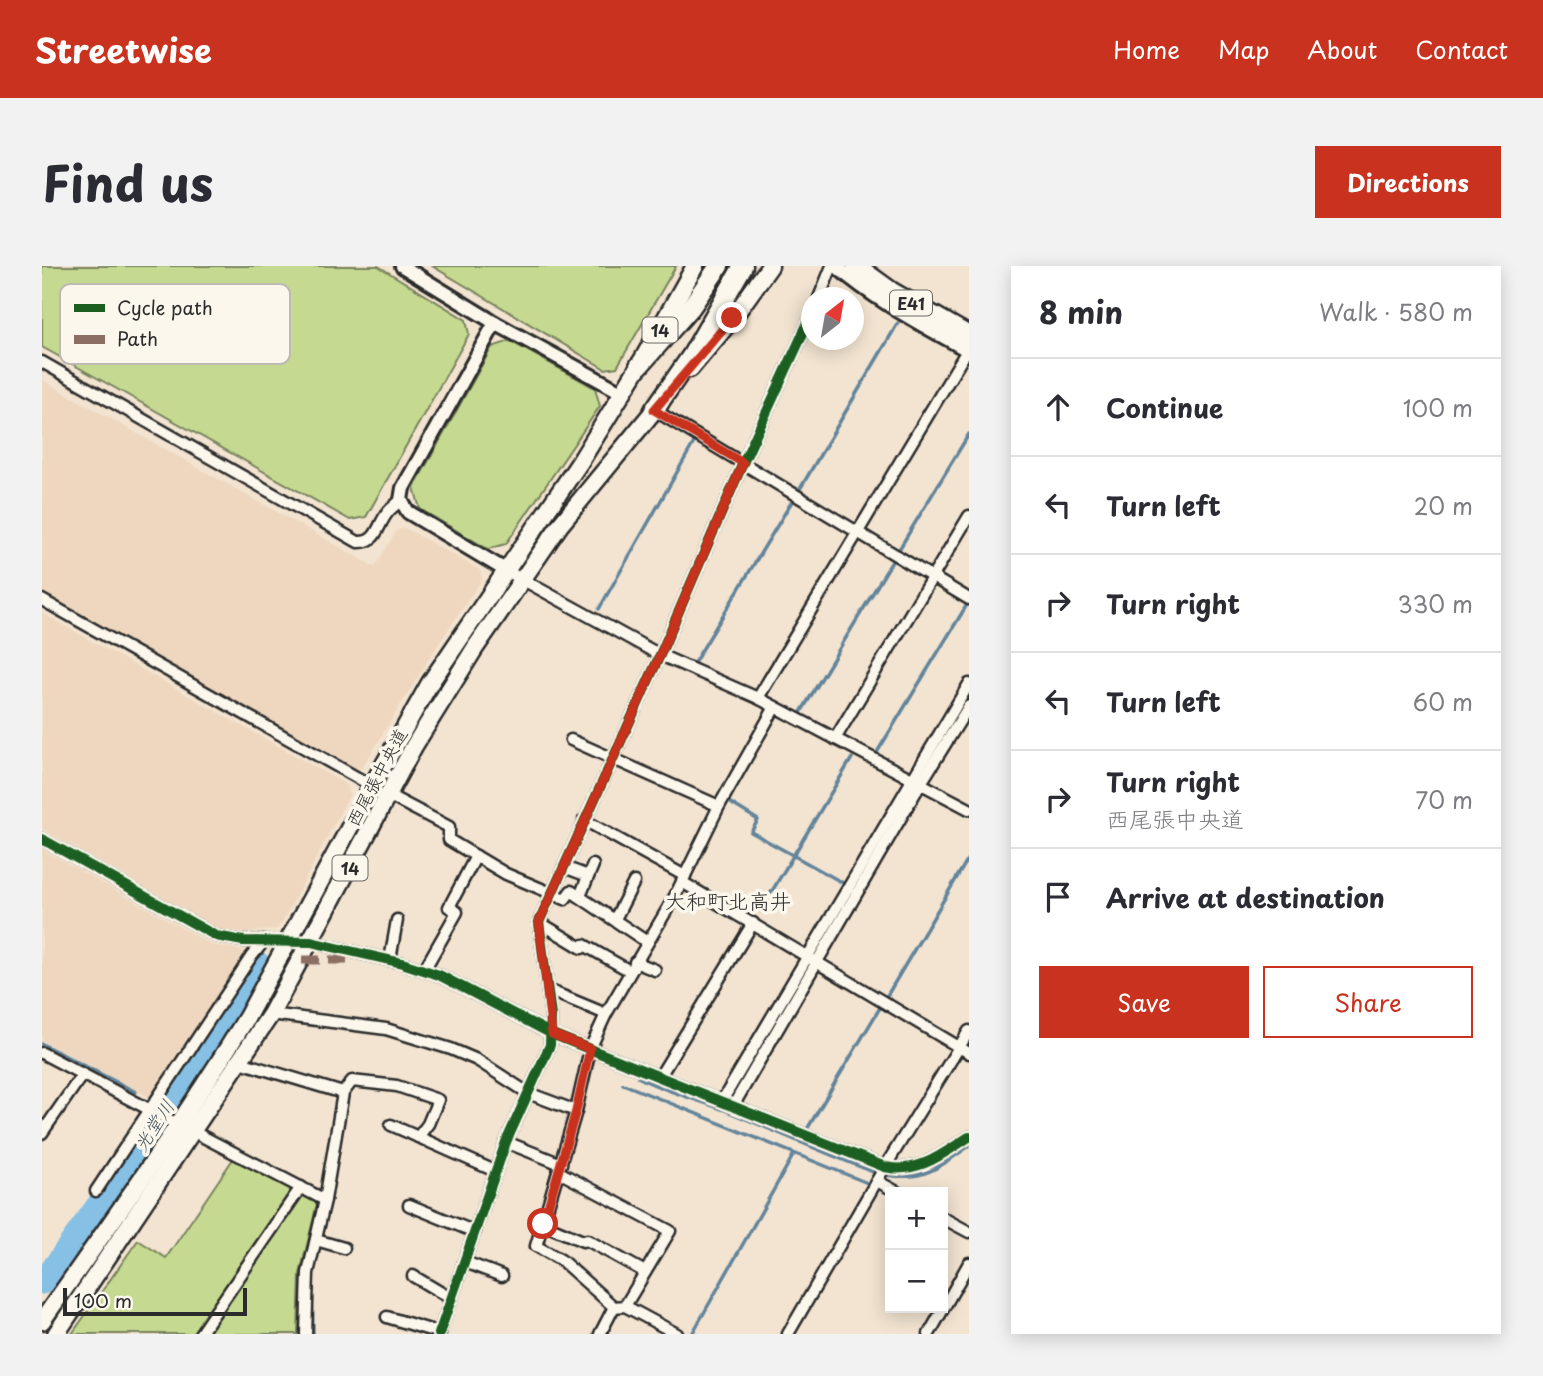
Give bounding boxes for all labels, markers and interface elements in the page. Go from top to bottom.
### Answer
text: Streetwise [35,24,212,74]
text: Home [1113,31,1180,67]
text: Map [1218,31,1269,67]
text: About [1307,31,1377,67]
text: Contact [1415,31,1508,67]
text: Find us [42,145,213,219]
button: Directions [1315,146,1501,218]
legend [60,284,290,364]
north arrow [801,287,864,350]
text: 8 min [1039,289,1123,334]
road number: E41 [890,290,932,316]
text: Cycle path [117,293,213,321]
text: Walk · 580 m [1319,294,1473,329]
route end [716,302,747,333]
road number: 14 [642,318,678,342]
text: Path [117,324,158,352]
icon: ahead [1039,388,1077,426]
text: Continue [1106,388,1223,427]
text: 100 m [1403,390,1473,425]
icon: left [1039,486,1077,524]
text: Turn left [1106,486,1221,525]
text: 20 m [1414,488,1473,523]
icon: right [1039,584,1077,622]
text: Turn right [1106,584,1240,623]
text: 330 m [1397,586,1473,621]
icon: left [1039,682,1077,720]
text: Turn left [1106,682,1221,721]
text: 60 m [1413,684,1473,719]
street label: 西尾張中央道 [339,723,413,831]
text: Turn right [1106,762,1240,801]
icon: right [1039,780,1077,818]
text: 70 m [1415,782,1473,817]
text: 西尾張中央道 [1106,801,1244,836]
road number: 14 [332,856,368,880]
icon: arrive [1039,878,1077,916]
text: Arrive at destination [1106,878,1385,917]
district label: 大和町北高井 [665,884,791,916]
button: Save [1039,966,1249,1038]
button: Share [1263,966,1473,1038]
water label: 光堂川 [126,1093,180,1157]
map controls [885,1187,948,1313]
button: + [885,1187,948,1250]
route start [527,1208,558,1239]
button: − [885,1250,948,1313]
scale bar [63,1285,247,1317]
text: 100 m [74,1286,132,1314]

